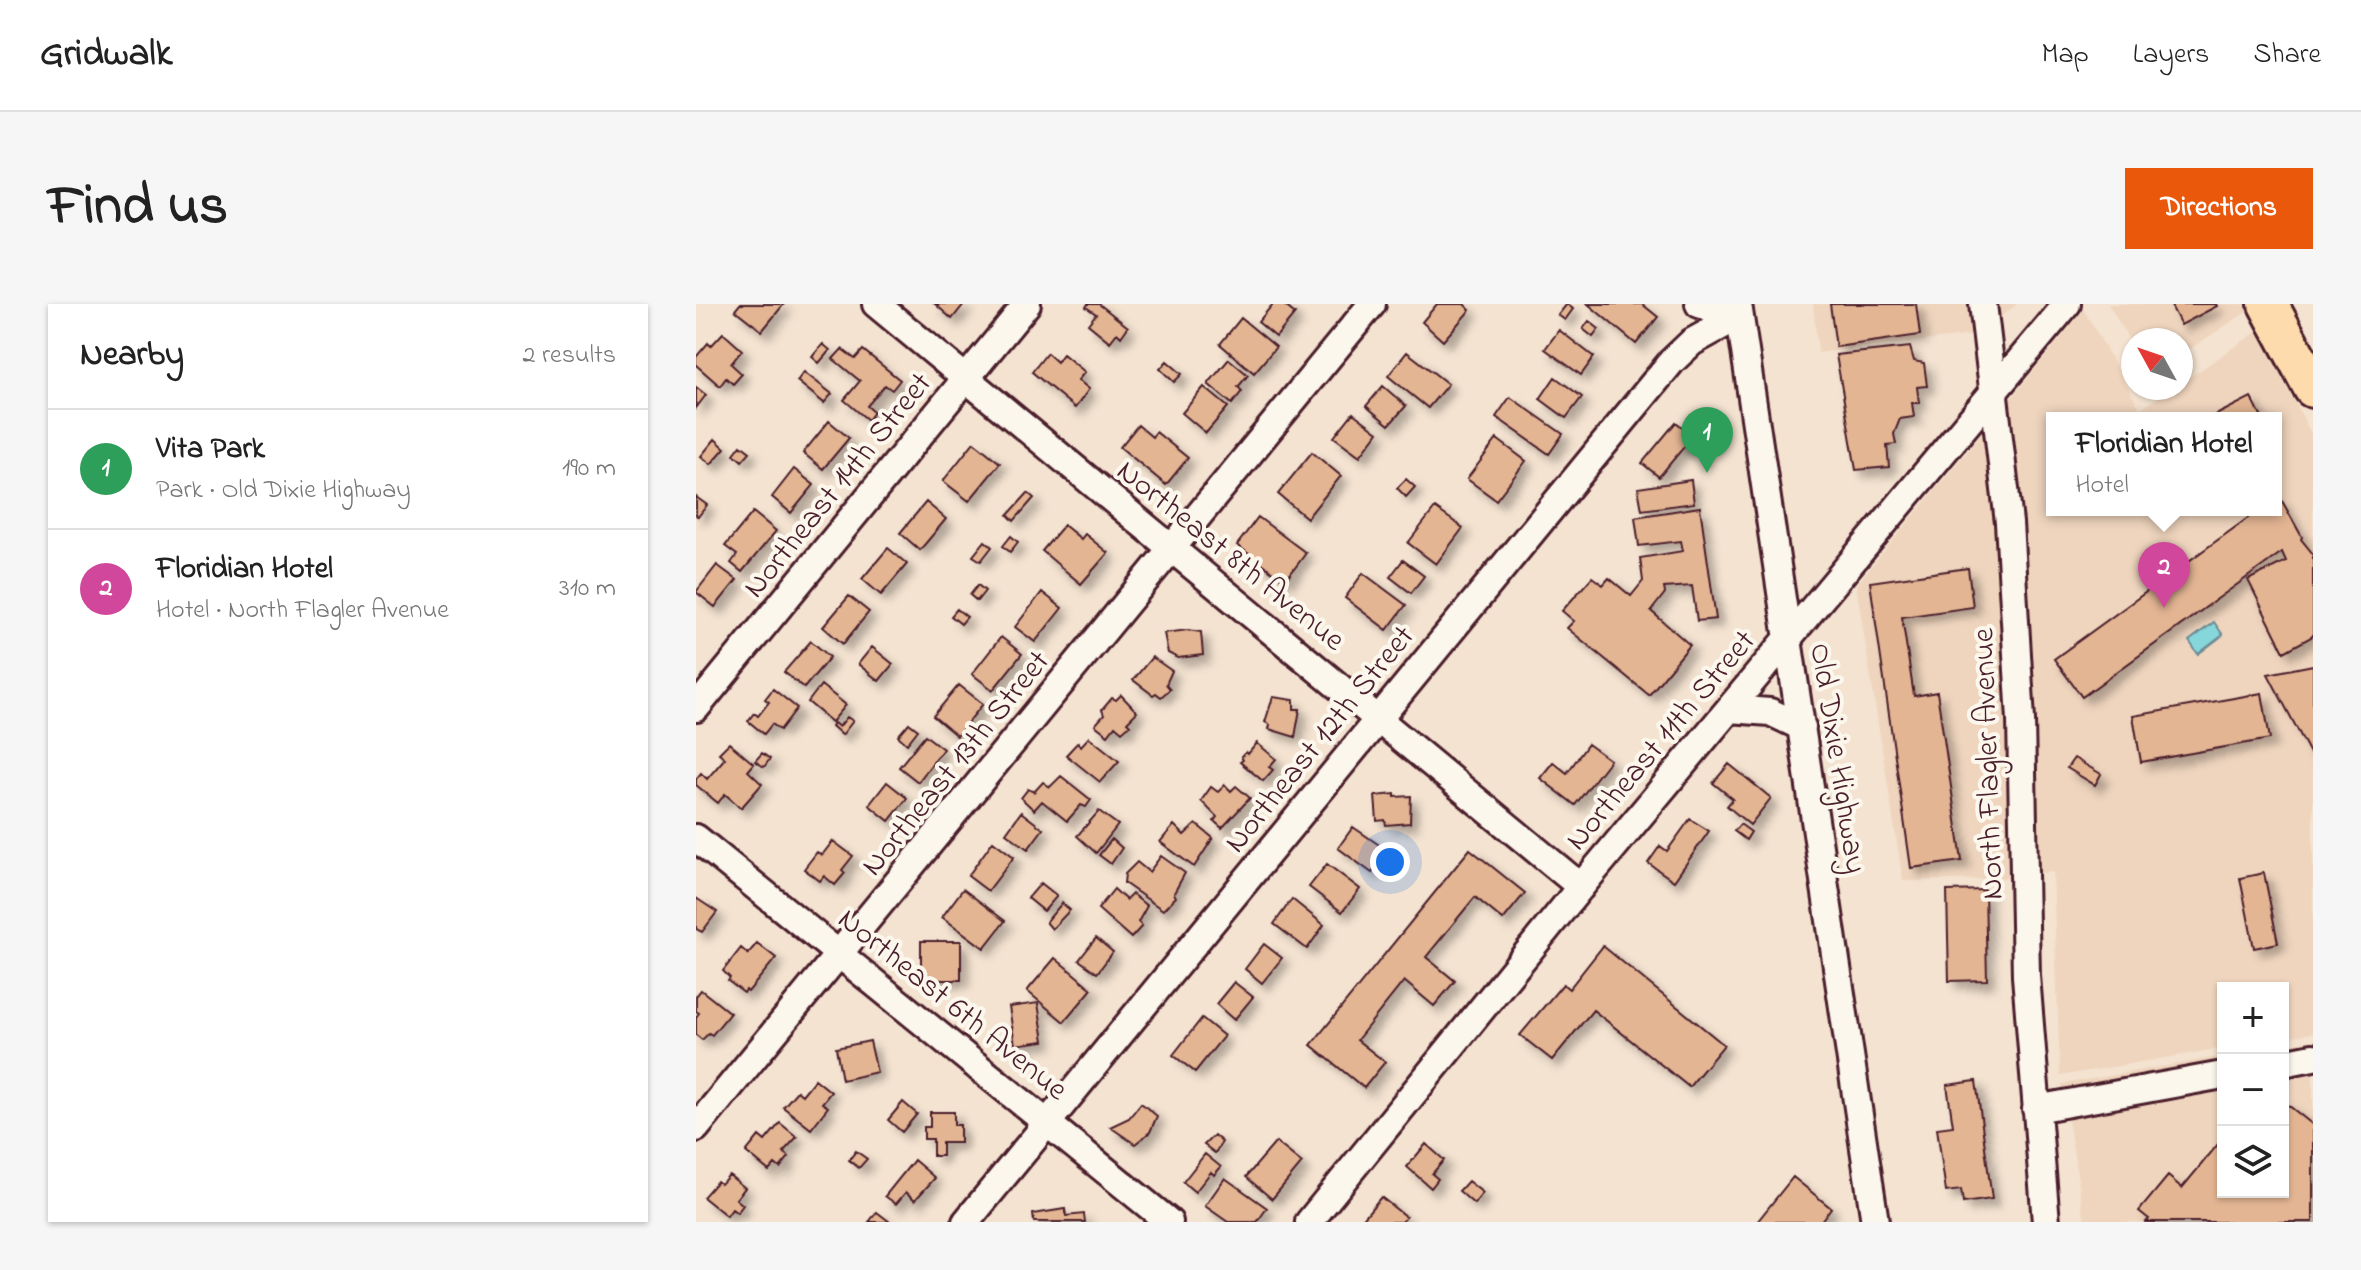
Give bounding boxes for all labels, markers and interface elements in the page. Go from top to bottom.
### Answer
text: Gridwalk [40,27,172,83]
text: Map [2041,35,2089,76]
text: Layers [2133,35,2209,76]
text: Share [2253,35,2321,76]
text: Find us [48,168,228,249]
button: Directions [2125,168,2313,249]
north arrow [2121,328,2193,400]
text: Nearby [80,331,184,381]
text: 2 results [523,337,616,375]
street label: Northeast 14th Street [733,363,945,609]
pin: 1 [1681,407,1733,473]
popup [2046,412,2282,516]
text: Floridian Hotel [2075,423,2253,467]
text: Vita Park [156,428,265,472]
text: 1 [102,450,110,488]
text: 190 m [562,450,616,488]
street label: Northeast 8th Avenue [1105,450,1355,664]
text: Hotel [2075,467,2129,505]
text: Park · Old Dixie Highway [156,472,411,510]
pin: 2 [2138,542,2190,608]
text: Floridian Hotel [156,548,333,592]
text: 2 [100,570,112,608]
text: 310 m [559,570,616,608]
text: Hotel · North Flagler Avenue [156,592,449,630]
street label: Northeast 12th Street [1214,616,1428,864]
street label: Northeast 11th Street [1555,620,1768,862]
street label: North Flagler Avenue [1961,627,2018,901]
street label: Old Dixie Highway [1795,640,1878,877]
street label: Northeast 13th Street [851,641,1063,887]
your location [1370,842,1410,882]
street label: Northeast 6th Avenue [826,898,1078,1114]
map controls [2217,982,2289,1198]
button: + [2217,982,2289,1054]
button: − [2217,1054,2289,1126]
button: layers [2217,1126,2289,1198]

